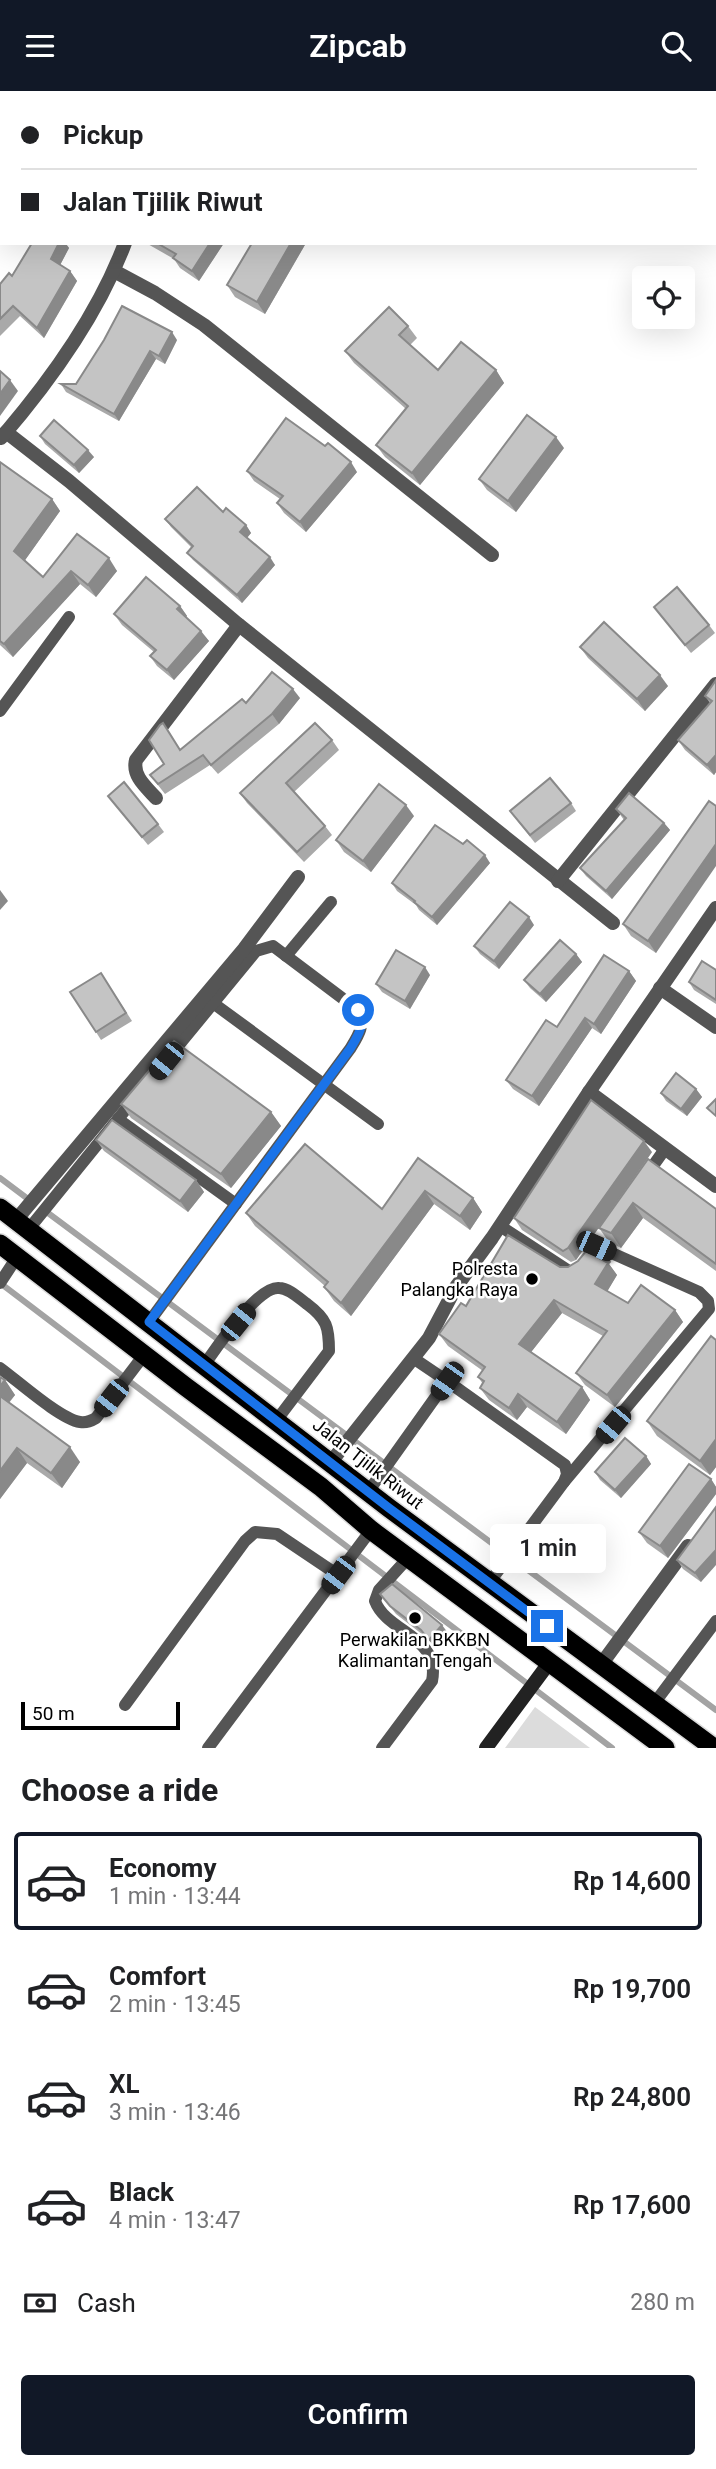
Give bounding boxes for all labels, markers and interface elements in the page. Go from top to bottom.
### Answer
icon: menu [21,27,59,65]
text: Zipcab [309,27,407,65]
icon: search [657,27,695,65]
text: Pickup [63,120,143,150]
text: Jalan Tjilik Riwut [63,187,262,217]
map controls [632,266,695,329]
button: locate [632,266,695,329]
route start [342,994,374,1026]
car [145,1038,188,1084]
car [573,1228,620,1264]
place label: Polresta Palangka Raya [400,1258,518,1300]
marker: Polresta Palangka Raya [524,1271,540,1287]
car [217,1299,260,1345]
car [427,1358,468,1404]
car [90,1375,133,1421]
car [592,1402,635,1448]
street label: Jalan Tjilik Riwut [309,1414,428,1513]
callout: 1 min [489,1525,605,1573]
text: 1 min [519,1535,577,1562]
car [317,1552,360,1598]
marker: Perwakilan BKKBN Kalimantan Tengah [407,1610,423,1626]
route end [531,1610,563,1642]
place label: Perwakilan BKKBN Kalimantan Tengah [338,1629,492,1671]
scale bar [21,1699,180,1731]
text: 50 m [32,1702,75,1725]
text: Choose a ride [21,1771,218,1809]
icon: car [25,1850,88,1913]
text: Economy [109,1853,216,1883]
text: Rp 14,600 [573,1866,691,1896]
text: 1 min · 13:44 [109,1883,241,1910]
icon: car [25,1958,88,2021]
text: Comfort [109,1961,206,1991]
text: Rp 19,700 [573,1974,691,2004]
text: 2 min · 13:45 [109,1991,241,2018]
icon: car [25,2066,88,2129]
text: XL [109,2069,140,2099]
text: Rp 24,800 [573,2082,691,2112]
text: 3 min · 13:46 [109,2099,241,2126]
icon: car [25,2174,88,2237]
text: Black [109,2177,174,2207]
text: Rp 17,600 [573,2190,691,2220]
text: 4 min · 13:47 [109,2207,241,2234]
icon: cash [21,2284,59,2322]
text: Cash [77,2288,136,2318]
text: 280 m [630,2289,695,2316]
button: Confirm [21,2375,695,2455]

